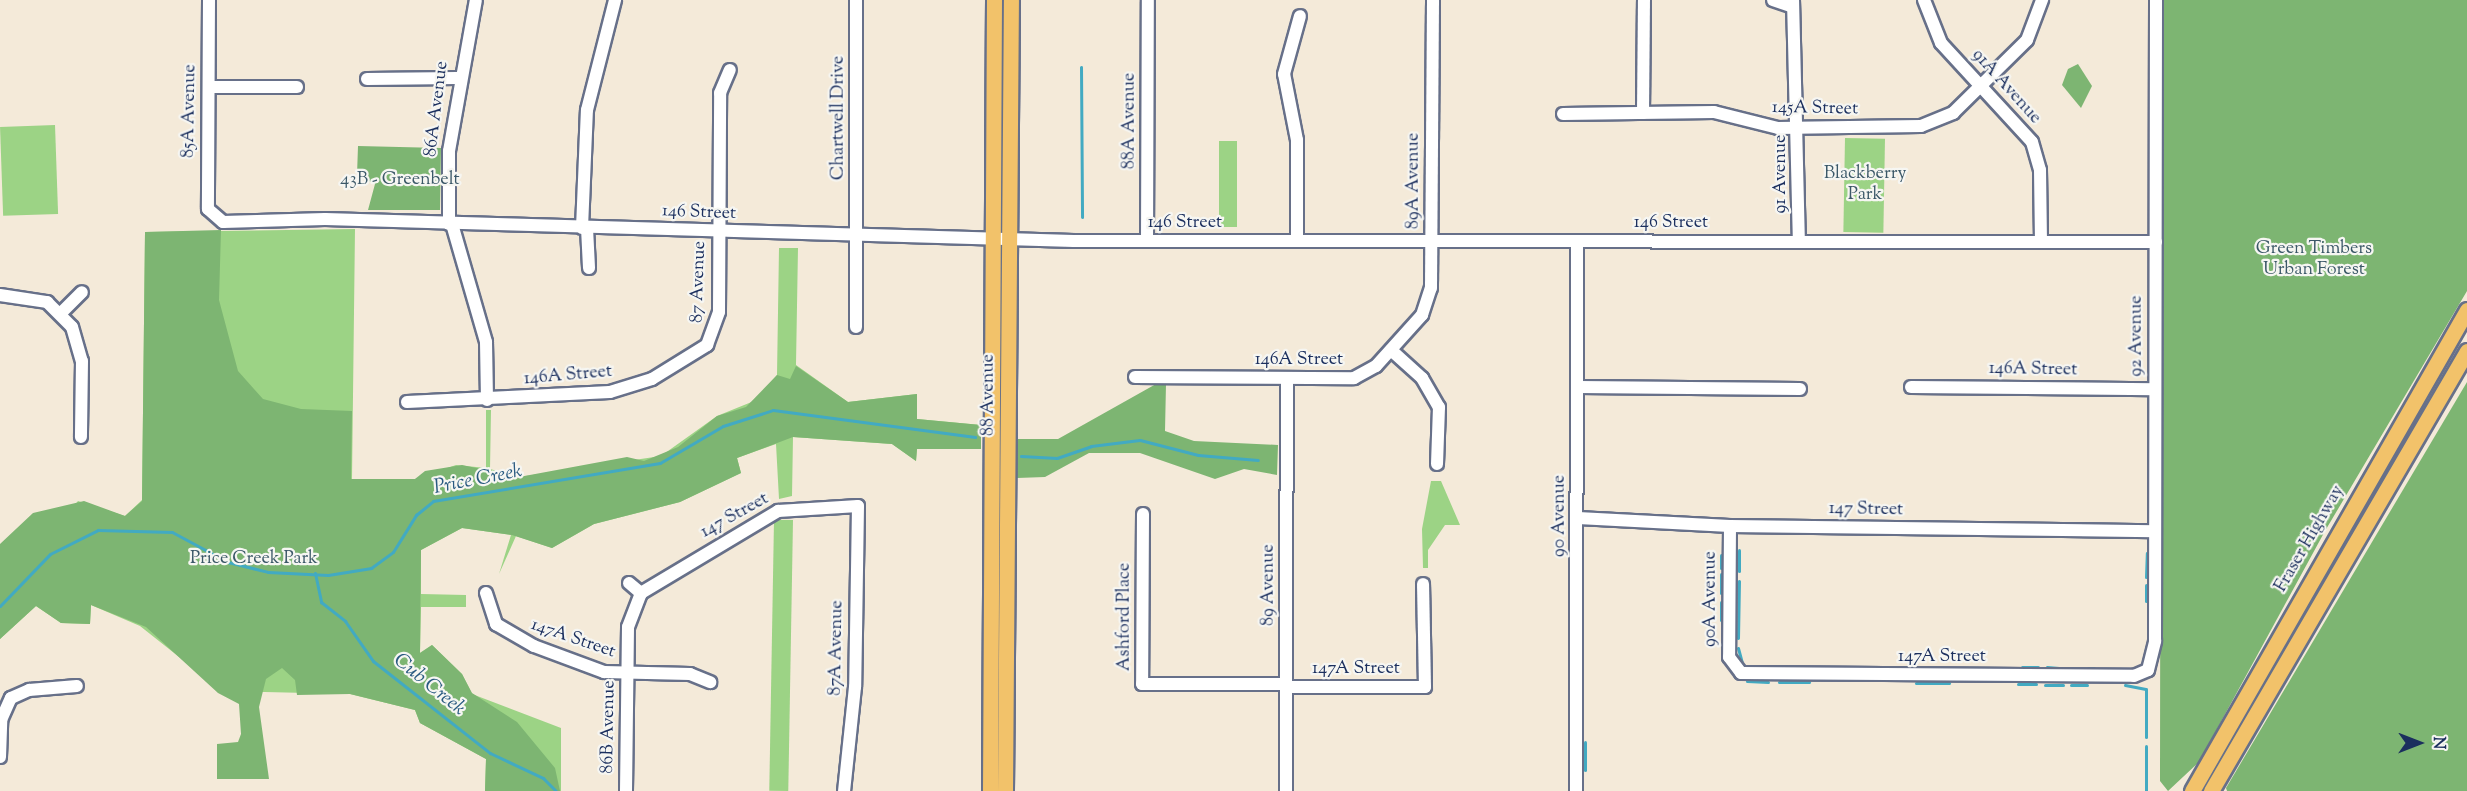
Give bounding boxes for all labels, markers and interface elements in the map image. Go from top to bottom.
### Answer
street label: 91A Avenue [1967,45,2045,129]
street label: Chartwell Drive [828,56,850,180]
street label: 86A Avenue [420,60,454,158]
street label: 85A Avenue [178,64,202,158]
street label: 88A Avenue [1119,73,1141,169]
street label: 145A Street [1772,97,1858,121]
street label: 89A Avenue [1403,133,1425,229]
street label: 91 Avenue [1770,135,1792,213]
park label: Blackberry Park [1824,164,1906,207]
park label: 43B - Greenbelt [340,169,460,191]
street label: 146 Street [662,201,736,225]
street label: 146 Street [1148,212,1222,234]
street label: 146 Street [1634,212,1708,234]
park label: Green Timbers Urban Forest [2256,239,2372,282]
street label: 87 Avenue [687,241,711,323]
street label: 92 Avenue [2126,295,2148,377]
street label: 146A Street [1255,349,1343,371]
street label: 88 Avenue [978,354,1000,436]
street label: 146A Street [1989,358,2077,382]
street label: 146A Street [523,361,613,391]
water label: Price Creek [432,460,524,500]
street label: 90 Avenue [1549,475,1571,557]
street label: Fraser Highway [2271,482,2349,596]
street label: 147 Street [697,488,773,544]
street label: 147 Street [1829,499,1903,521]
street label: 89 Avenue [1258,544,1280,626]
park label: Price Creek Park [190,548,318,570]
street label: 90A Avenue [1700,551,1722,647]
street label: Ashford Place [1114,563,1136,671]
street label: 87A Avenue [825,600,849,696]
street label: 147A Street [528,614,618,664]
street label: 147A Street [1898,646,1986,668]
water label: Cub Creek [388,649,470,721]
street label: 147A Street [1312,658,1400,680]
street label: 86B Avenue [597,680,621,774]
north arrow [2389,713,2449,773]
text: N [2426,737,2449,749]

